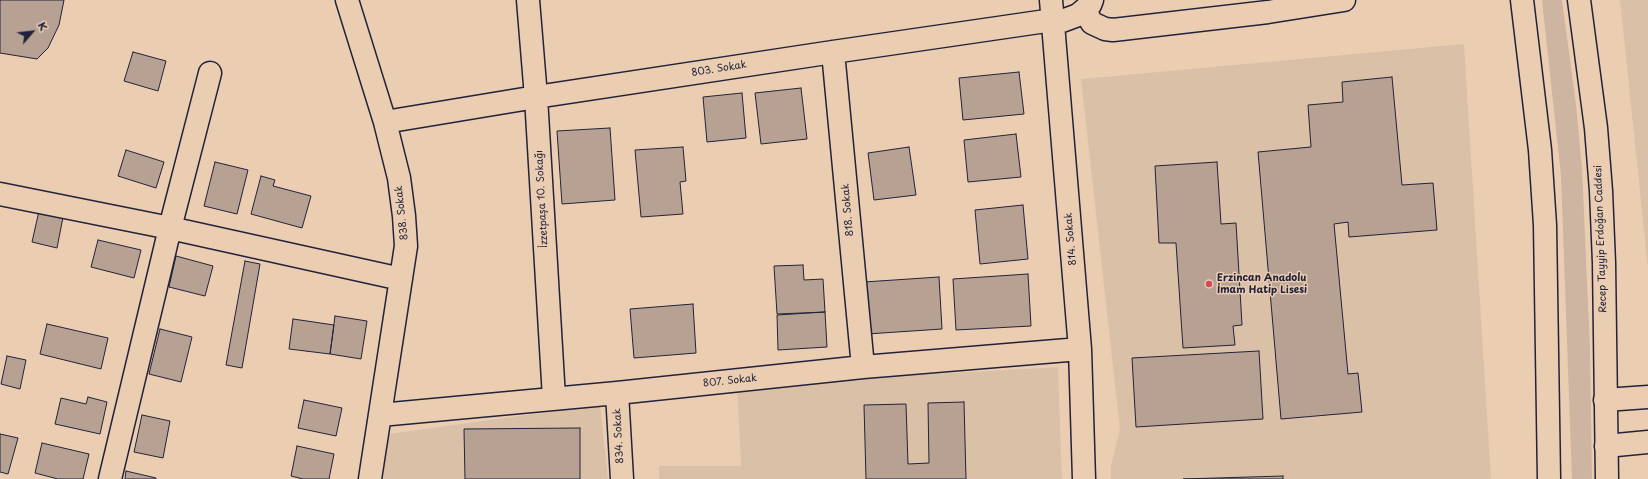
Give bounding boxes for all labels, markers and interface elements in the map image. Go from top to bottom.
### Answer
north arrow [12,12,52,52]
text: K [34,19,52,34]
street label: 803. Sokak [691,59,747,79]
street label: İzzetpaşa 10. Sokağı [533,150,551,248]
street label: Recep Tayyip Erdoğan Caddesi [1592,165,1610,313]
street label: 818. Sokak [840,183,856,237]
street label: 838. Sokak [393,185,411,241]
street label: 814. Sokak [1063,212,1079,266]
place label: Erzincan Anadolu İmam Hatip Lisesi [1217,272,1307,296]
marker: Erzincan Anadolu İmam Hatip Lisesi [1204,279,1214,289]
street label: 807. Sokak [702,372,758,390]
street label: 834. Sokak [612,408,626,464]

